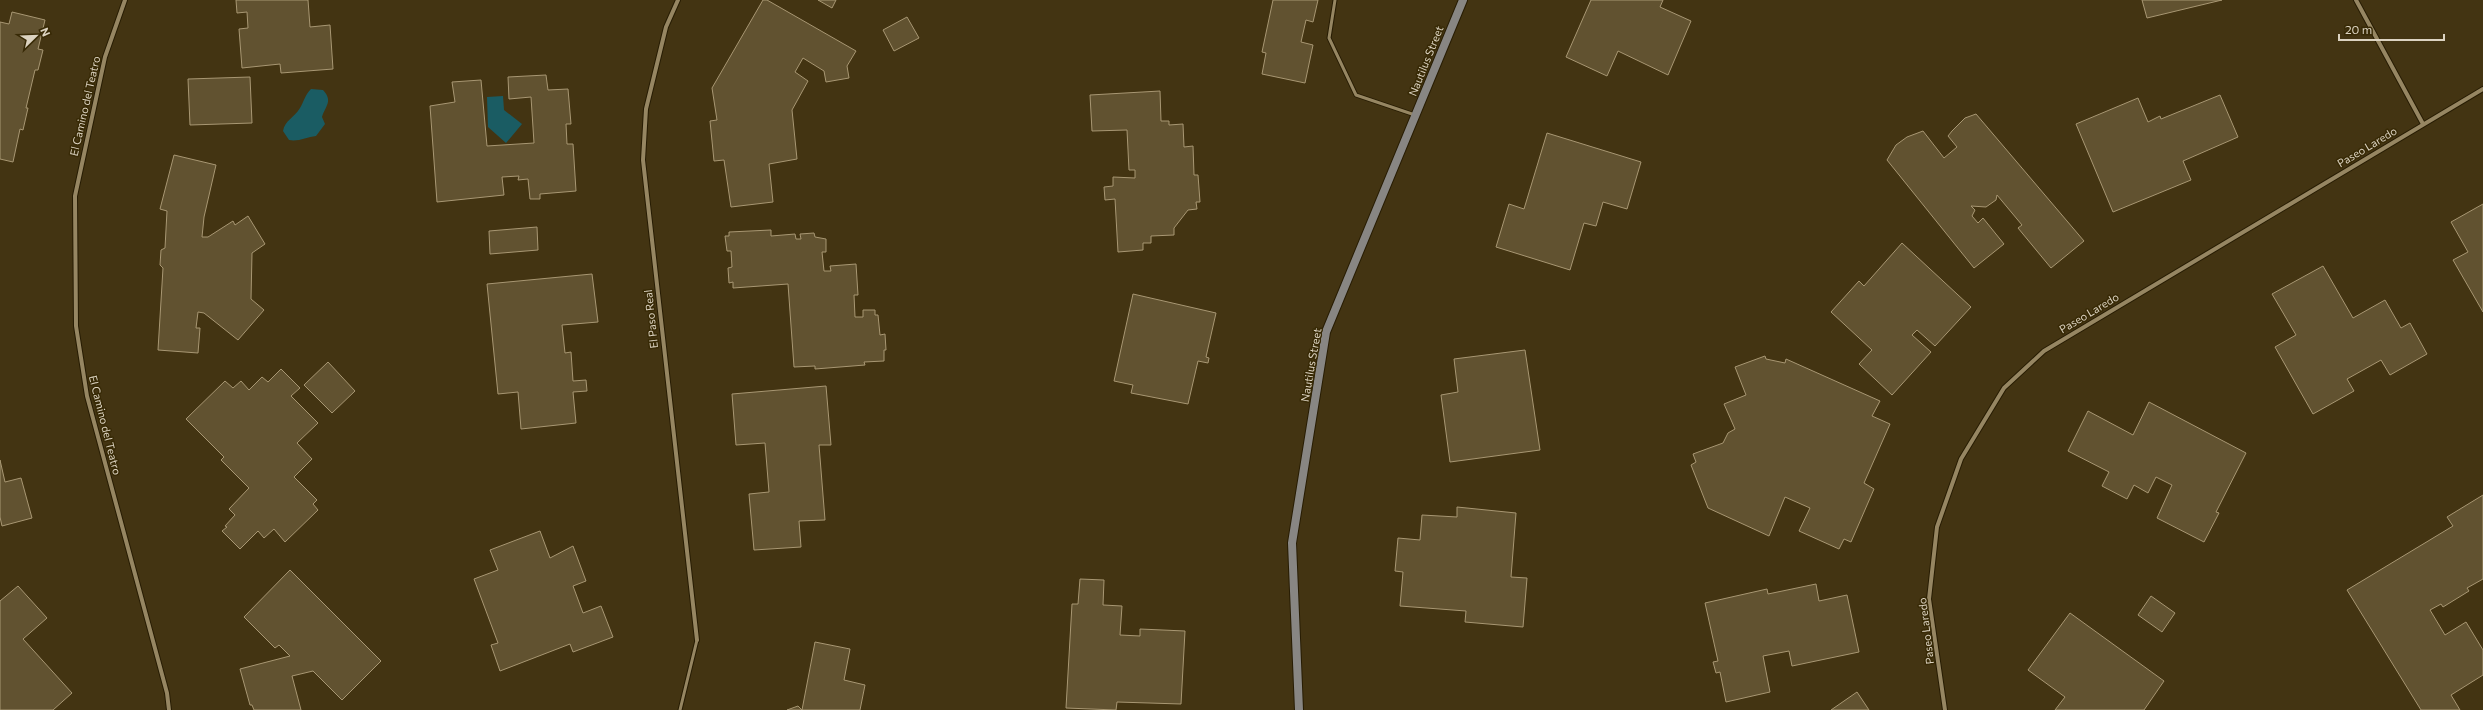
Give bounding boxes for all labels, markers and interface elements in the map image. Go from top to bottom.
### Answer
north arrow [16,16,56,56]
scale bar [2339,16,2444,42]
text: 20 m [2345,22,2372,36]
street label: Nautilus Street [1406,23,1446,98]
text: N [38,26,53,38]
street label: El Camino del Teatro [67,54,102,157]
street label: Paseo Laredo [2335,123,2399,169]
street label: El Paso Real [641,289,660,349]
street label: Paseo Laredo [2057,289,2121,335]
street label: Nautilus Street [1298,327,1323,403]
street label: El Camino del Teatro [87,374,124,476]
street label: Paseo Laredo [1915,597,1936,665]

